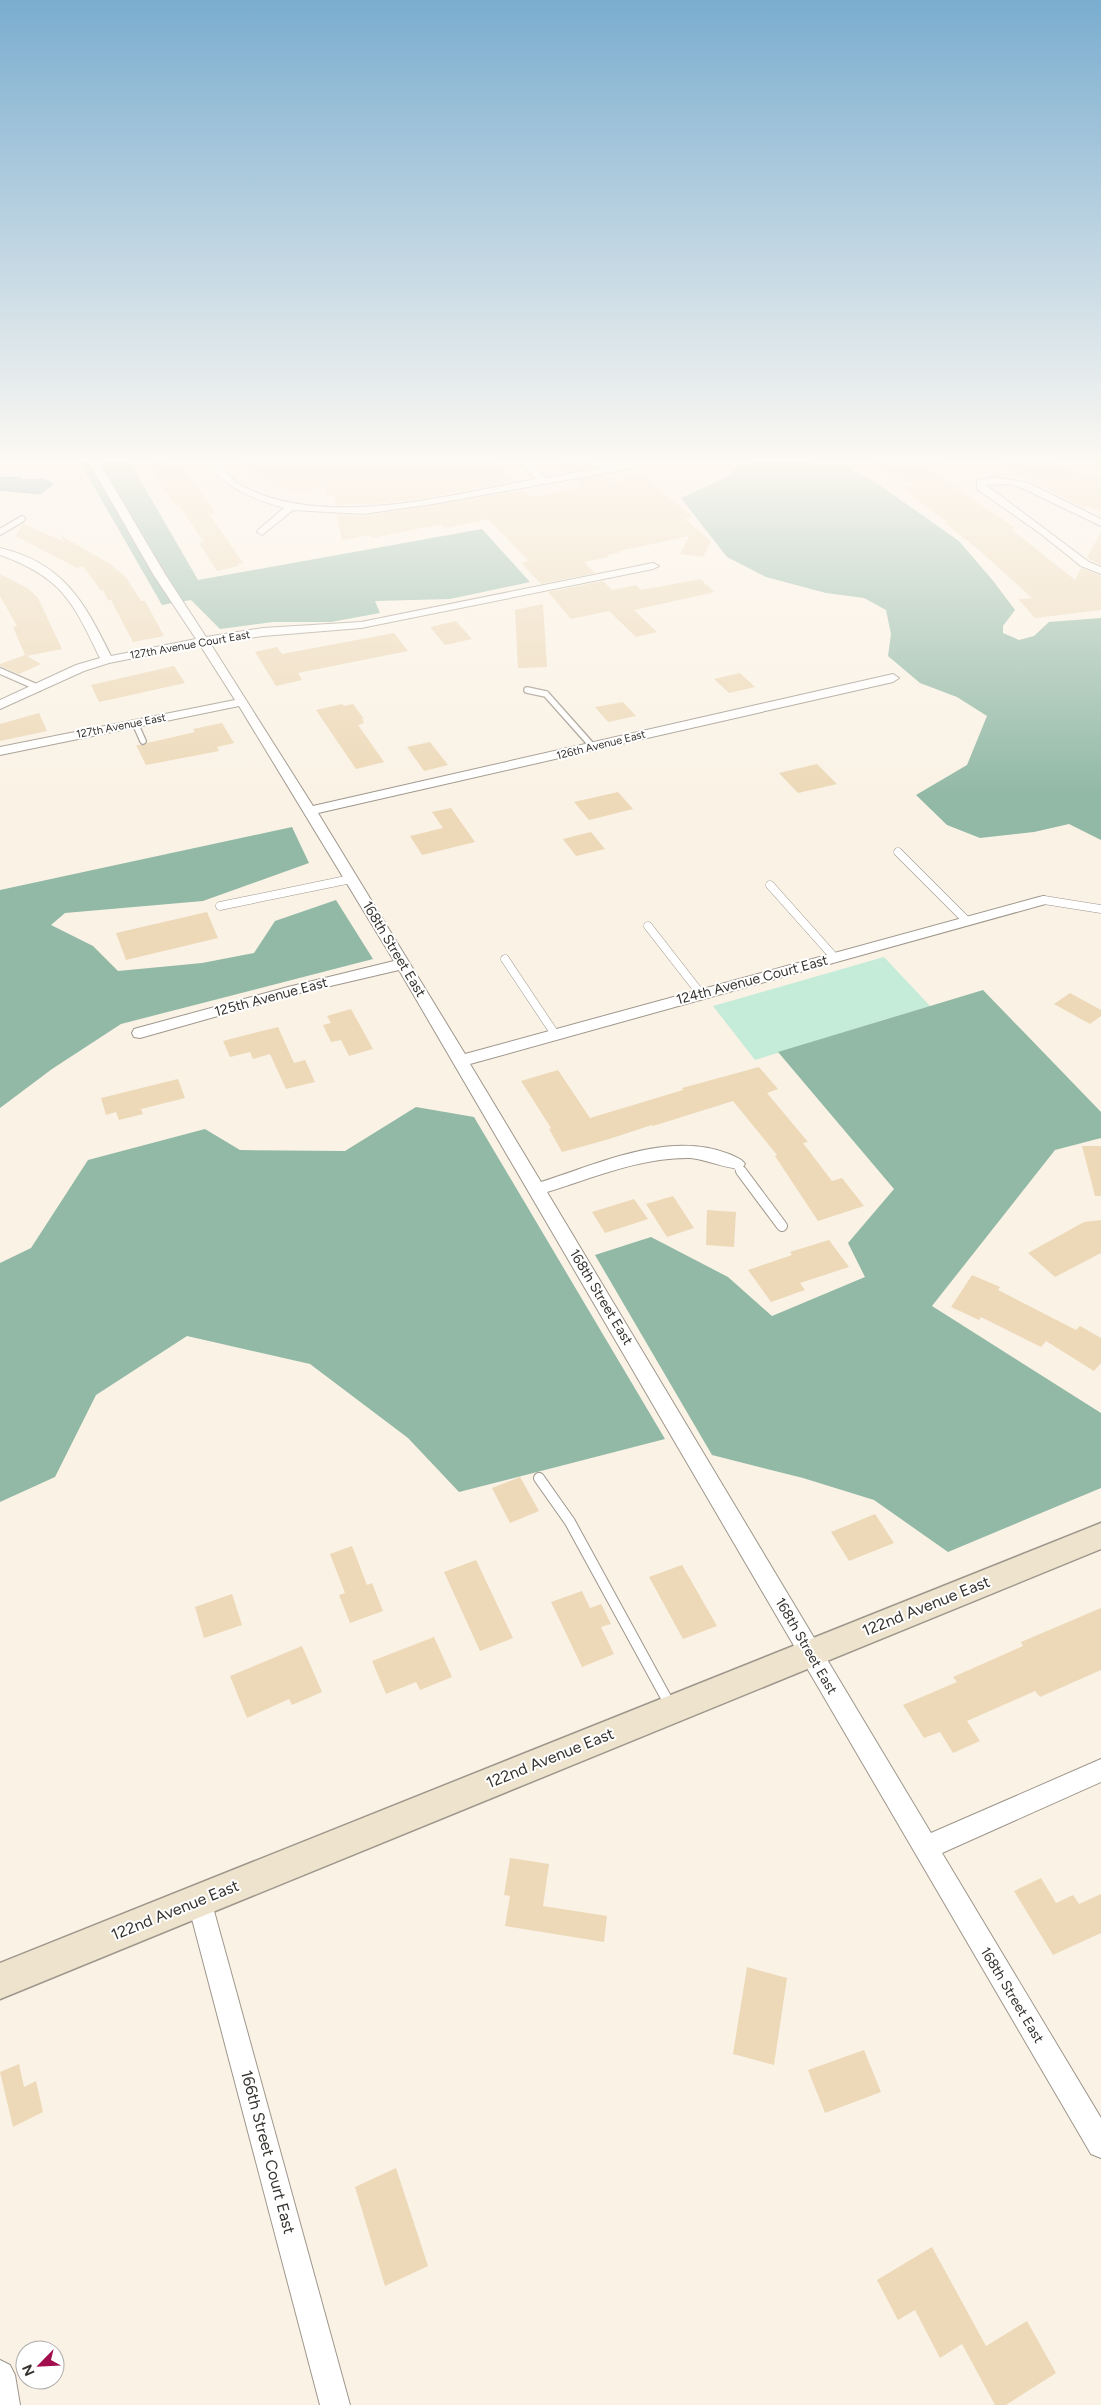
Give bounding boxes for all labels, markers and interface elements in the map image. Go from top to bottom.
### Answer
street label: 127th Avenue Court East [129,628,251,662]
street label: 127th Avenue East [75,711,167,741]
street label: 126th Avenue East [555,728,647,762]
street label: 168th Street East [359,898,429,1000]
street label: 124th Avenue Court East [674,952,830,1008]
street label: 125th Avenue East [213,974,329,1020]
street label: 168th Street East [566,1246,636,1348]
street label: 122nd Avenue East [859,1572,993,1640]
street label: 168th Street East [771,1595,841,1697]
street label: 122nd Avenue East [483,1724,617,1792]
street label: 122nd Avenue East [108,1876,242,1944]
street label: 168th Street East [977,1944,1047,2046]
street label: 166th Street Court East [237,2068,299,2236]
north arrow [15,2340,65,2390]
text: N [19,2362,39,2378]

